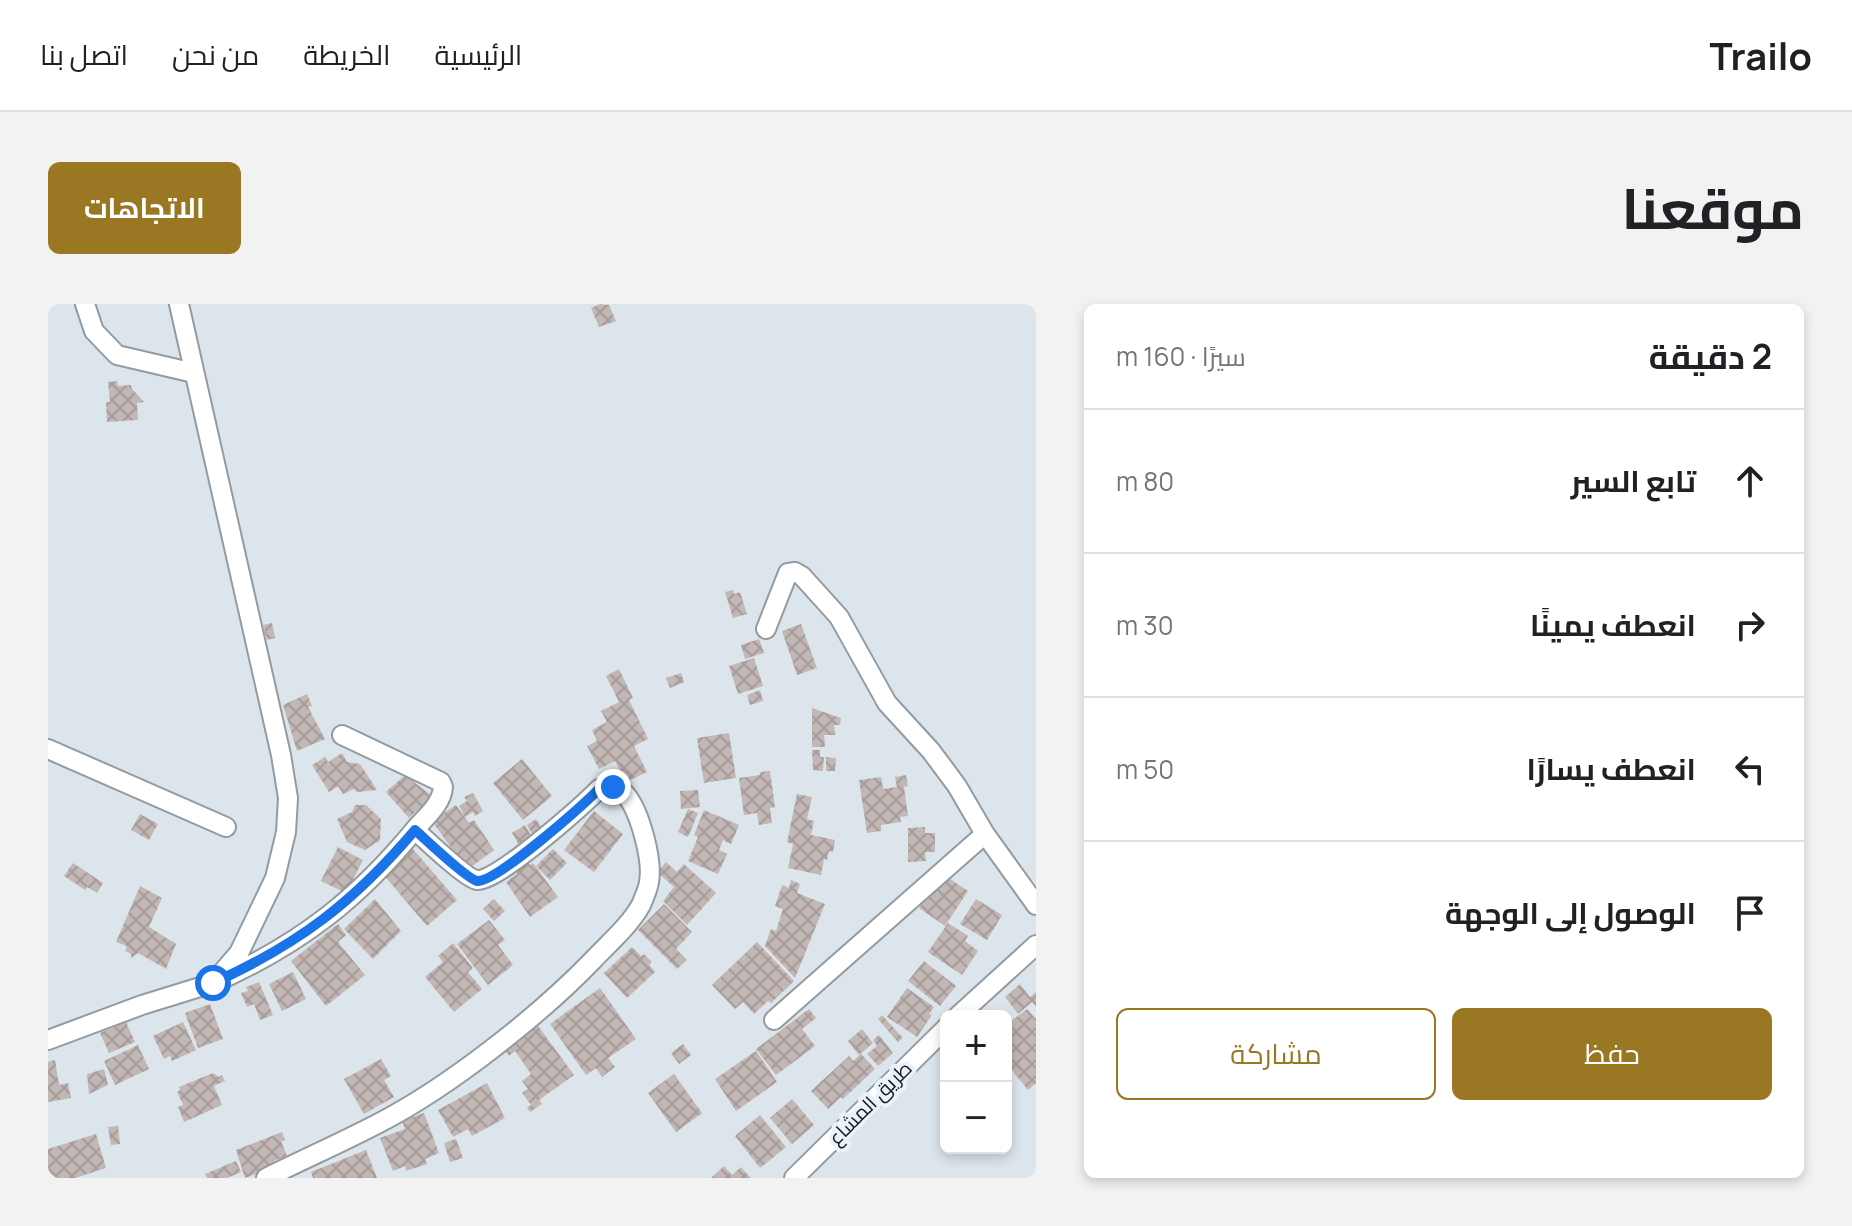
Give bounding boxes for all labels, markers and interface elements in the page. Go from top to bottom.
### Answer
text: Trailo [1709,29,1812,81]
text: اتصل بنا [40,35,128,73]
text: من نحن [172,35,259,73]
text: الخريطة [303,35,391,73]
text: الرئيسية [435,35,522,73]
button: الاتجاهات [48,162,241,254]
text: موقعنا [1621,169,1804,246]
text: 2 دقيقة [1649,333,1772,379]
text: سيرًا · 160 m [1116,338,1246,374]
icon: ahead [1728,459,1772,503]
text: تابع السير [1571,460,1696,501]
text: 80 m [1116,463,1174,499]
icon: right [1728,603,1772,647]
text: انعطف يمينًا [1530,604,1696,645]
text: 30 m [1116,607,1174,643]
icon: left [1728,747,1772,791]
text: انعطف يسارًا [1526,748,1696,789]
text: 50 m [1116,751,1174,787]
route end [595,769,631,805]
icon: arrive [1728,891,1772,935]
text: الوصول إلى الوجهة [1445,892,1696,933]
route start [195,965,231,1001]
button: مشاركة [1116,1008,1436,1100]
button: حفظ [1452,1008,1772,1100]
map controls [940,1010,1012,1154]
button: + [940,1010,1012,1082]
street label: طريق المشاع [822,1055,918,1151]
button: − [940,1082,1012,1154]

